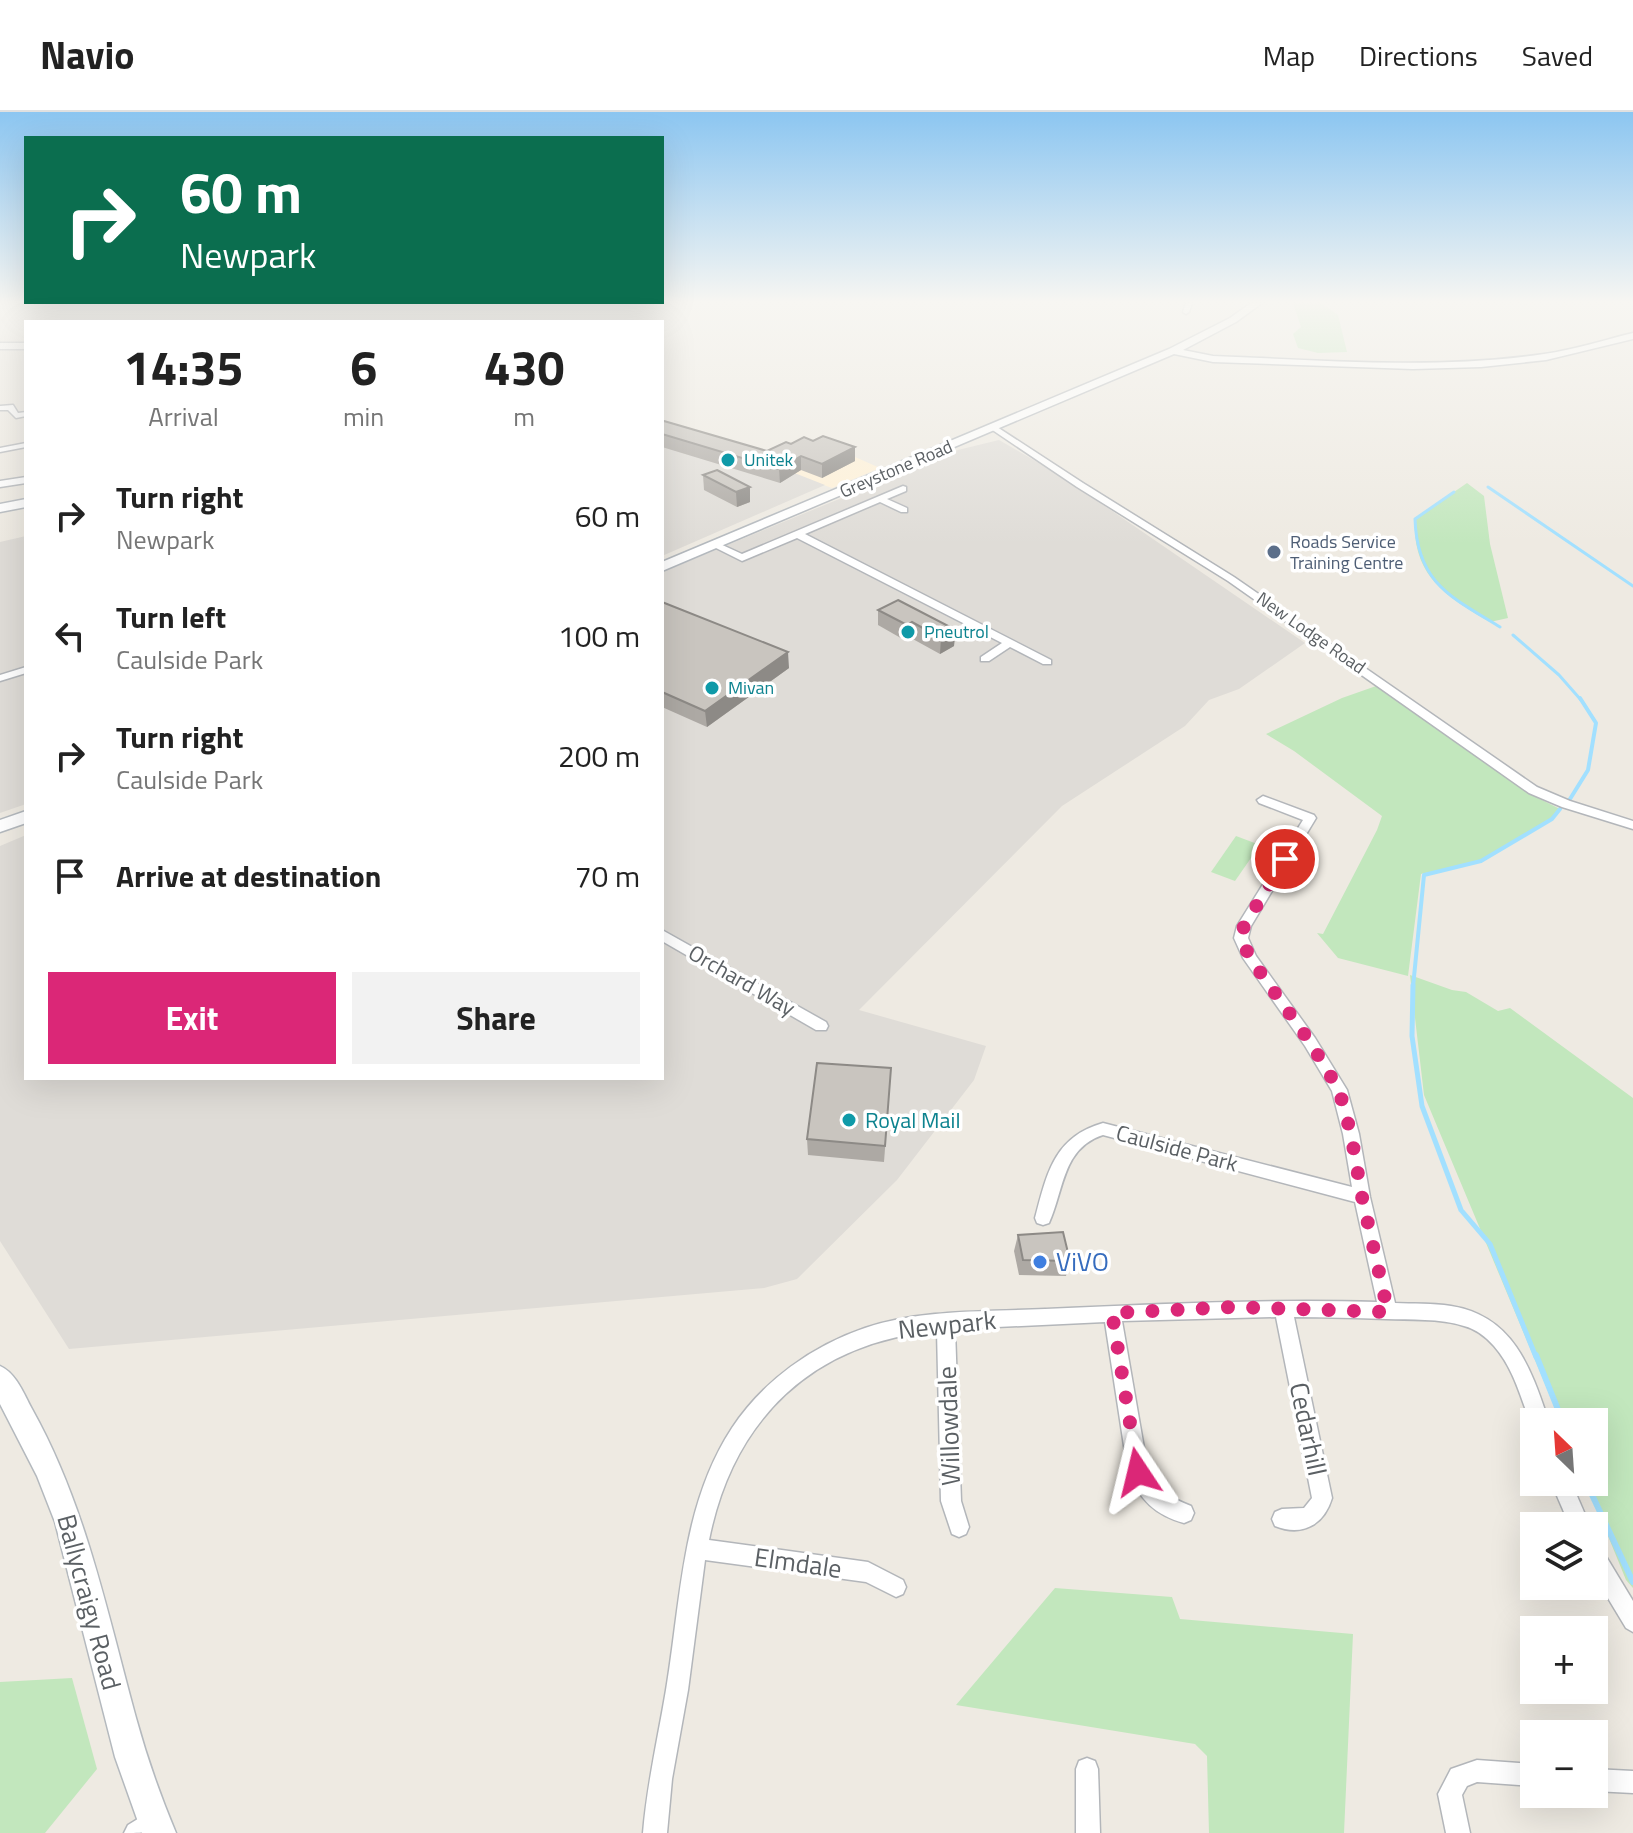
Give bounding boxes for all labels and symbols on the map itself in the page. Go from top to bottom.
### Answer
street label: Greystone Road [835,433,957,505]
place label: Unitek [744,446,794,473]
marker: Unitek [719,451,737,469]
place label: Roads Service Training Centre [1290,528,1403,576]
marker: Roads Service Training Centre [1265,543,1283,561]
street label: New Lodge Road [1251,585,1371,680]
place label: Pneutrol [924,618,989,645]
marker: Pneutrol [899,623,917,641]
place label: Mivan [728,674,774,701]
marker: Mivan [703,679,721,697]
pin [1251,825,1319,893]
street label: Orchard Way [682,936,802,1025]
place label: Royal Mail [865,1103,961,1137]
marker: Royal Mail [840,1111,858,1129]
street label: Caulside Park [1112,1115,1242,1181]
place label: ViVO [1056,1242,1109,1281]
marker: ViVO [1031,1253,1049,1271]
street label: Newpark [896,1300,998,1349]
street label: Willowdale [927,1365,970,1487]
street label: Cedarhill [1280,1379,1337,1479]
north arrow [1520,1408,1608,1496]
position arrow [1096,1430,1180,1514]
street label: Ballycraigy Road [47,1510,132,1694]
street label: Elmdale [752,1537,844,1588]

